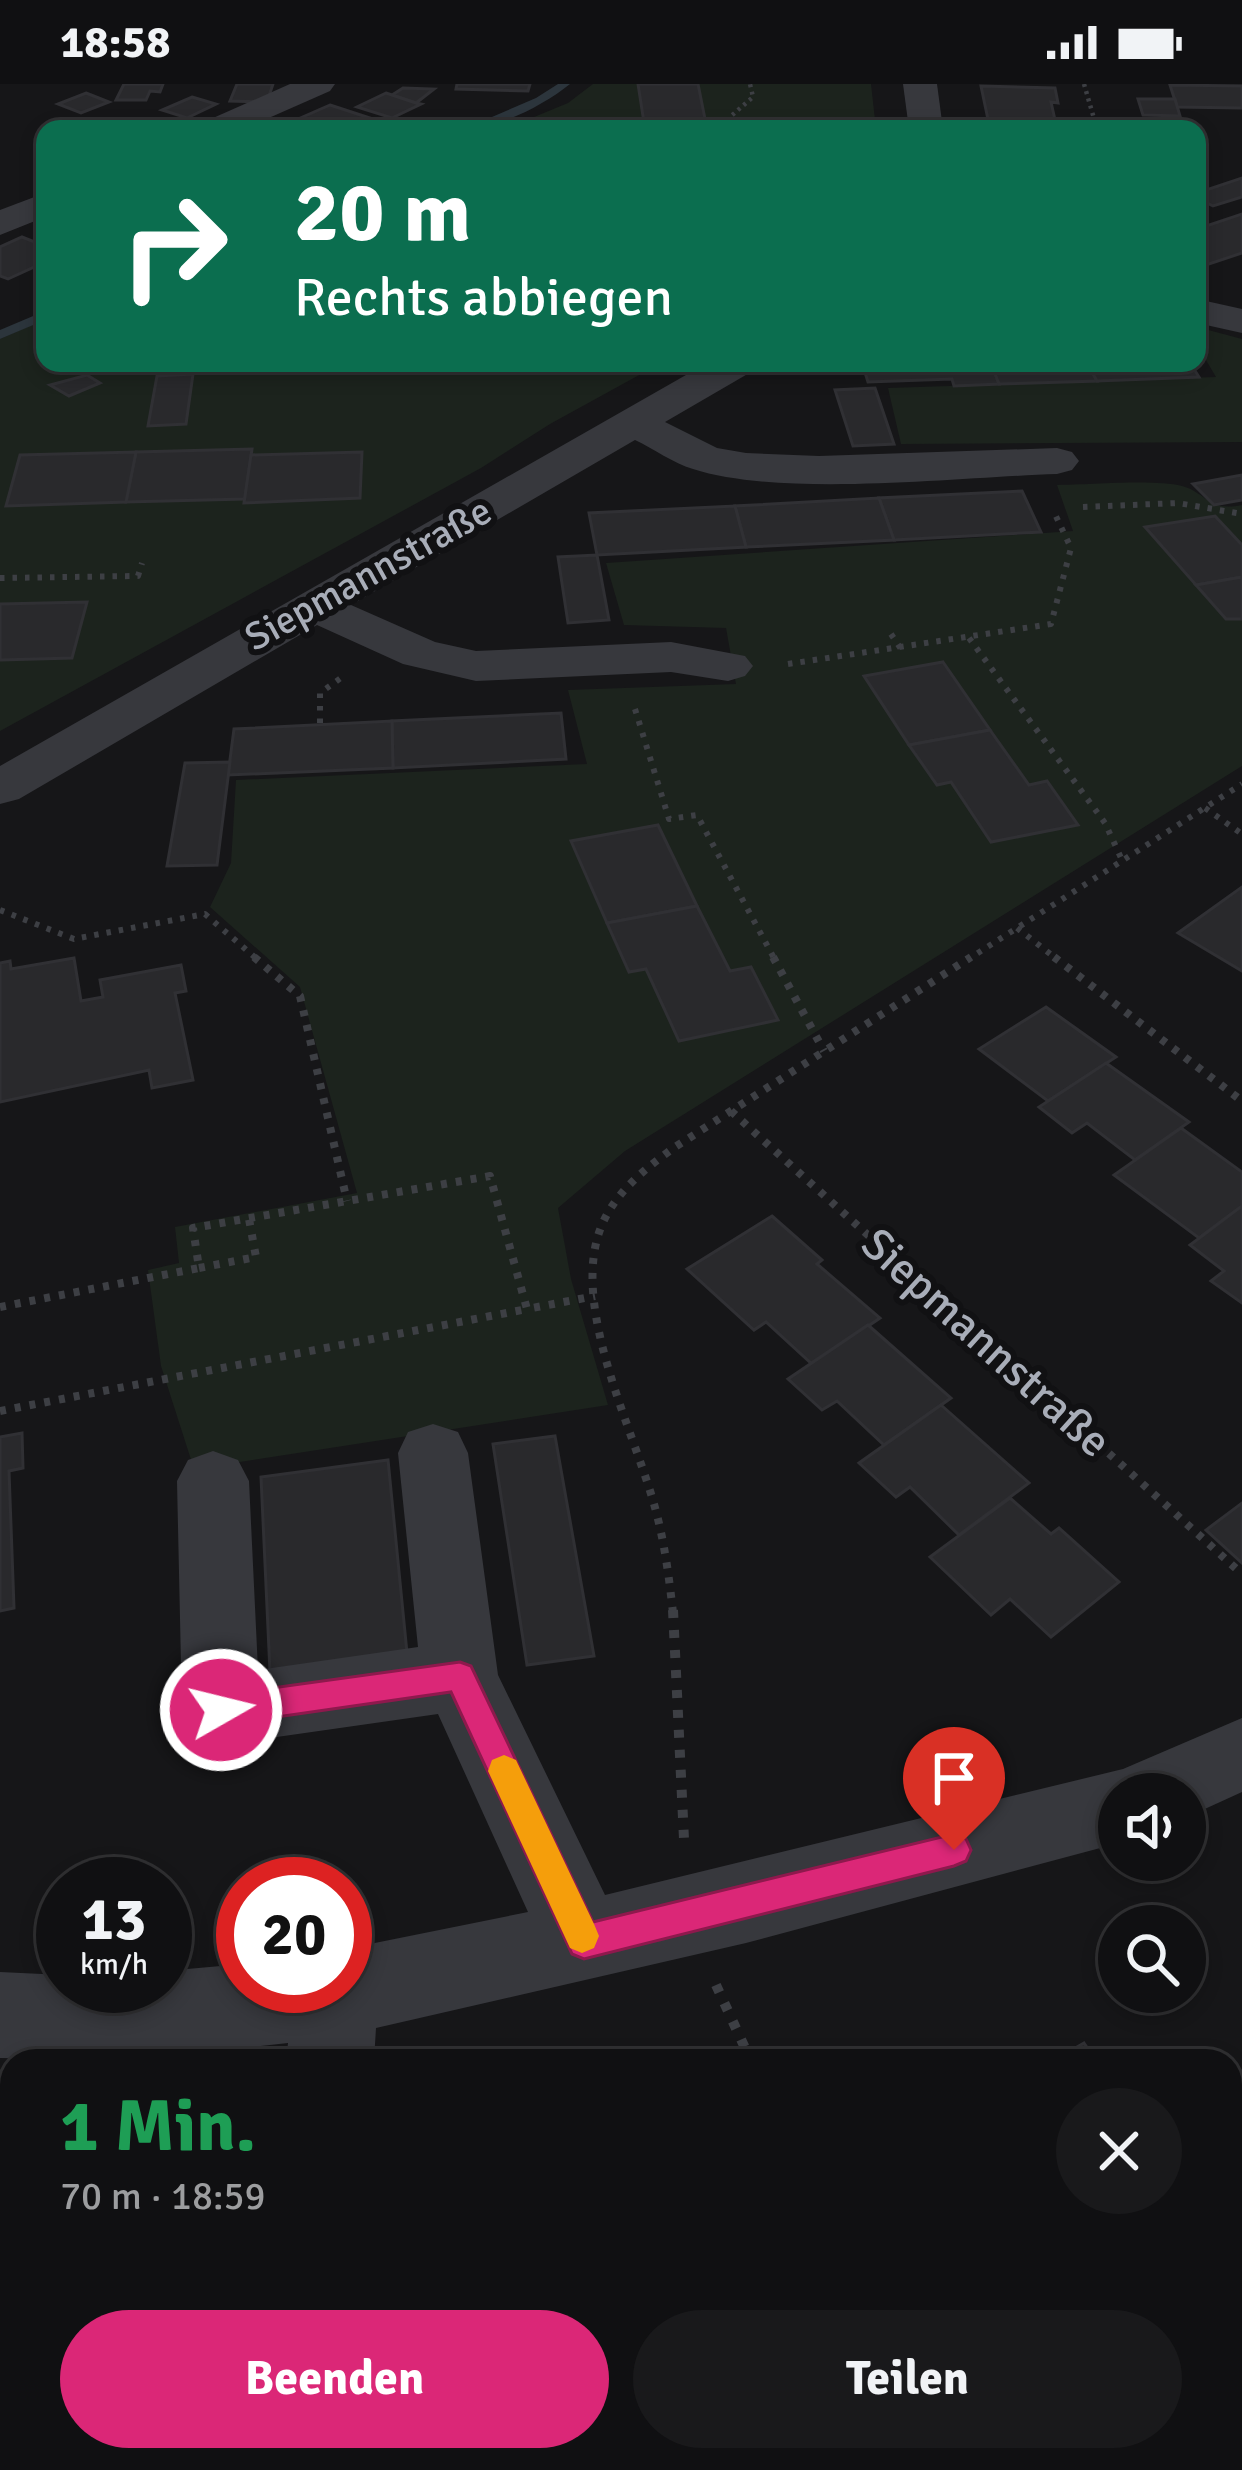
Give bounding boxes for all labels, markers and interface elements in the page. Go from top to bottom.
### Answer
text: 18:58 [60,15,170,70]
text: 20 m [294,161,471,265]
icon: right [96,168,252,324]
text: Rechts abbiegen [294,264,673,331]
street label: Siepmannstraße [236,487,500,661]
street label: Siepmannstraße [850,1217,1122,1469]
position arrow [158,1647,284,1773]
pin [903,1727,1005,1850]
icon: arrive [921,1745,987,1811]
map controls [1098,1773,1206,2013]
button: sound [1098,1773,1206,1881]
speed limit sign: 20 [216,1857,372,2013]
text: 13 [82,1883,146,1957]
button: search [1098,1905,1206,2013]
text: km/h [80,1946,148,1983]
text: 1 Min. [60,2082,256,2171]
button: close [1056,2088,1182,2214]
text: 70 m · 18:59 [60,2172,266,2220]
button: Beenden [60,2310,609,2448]
button: Teilen [633,2310,1182,2448]

